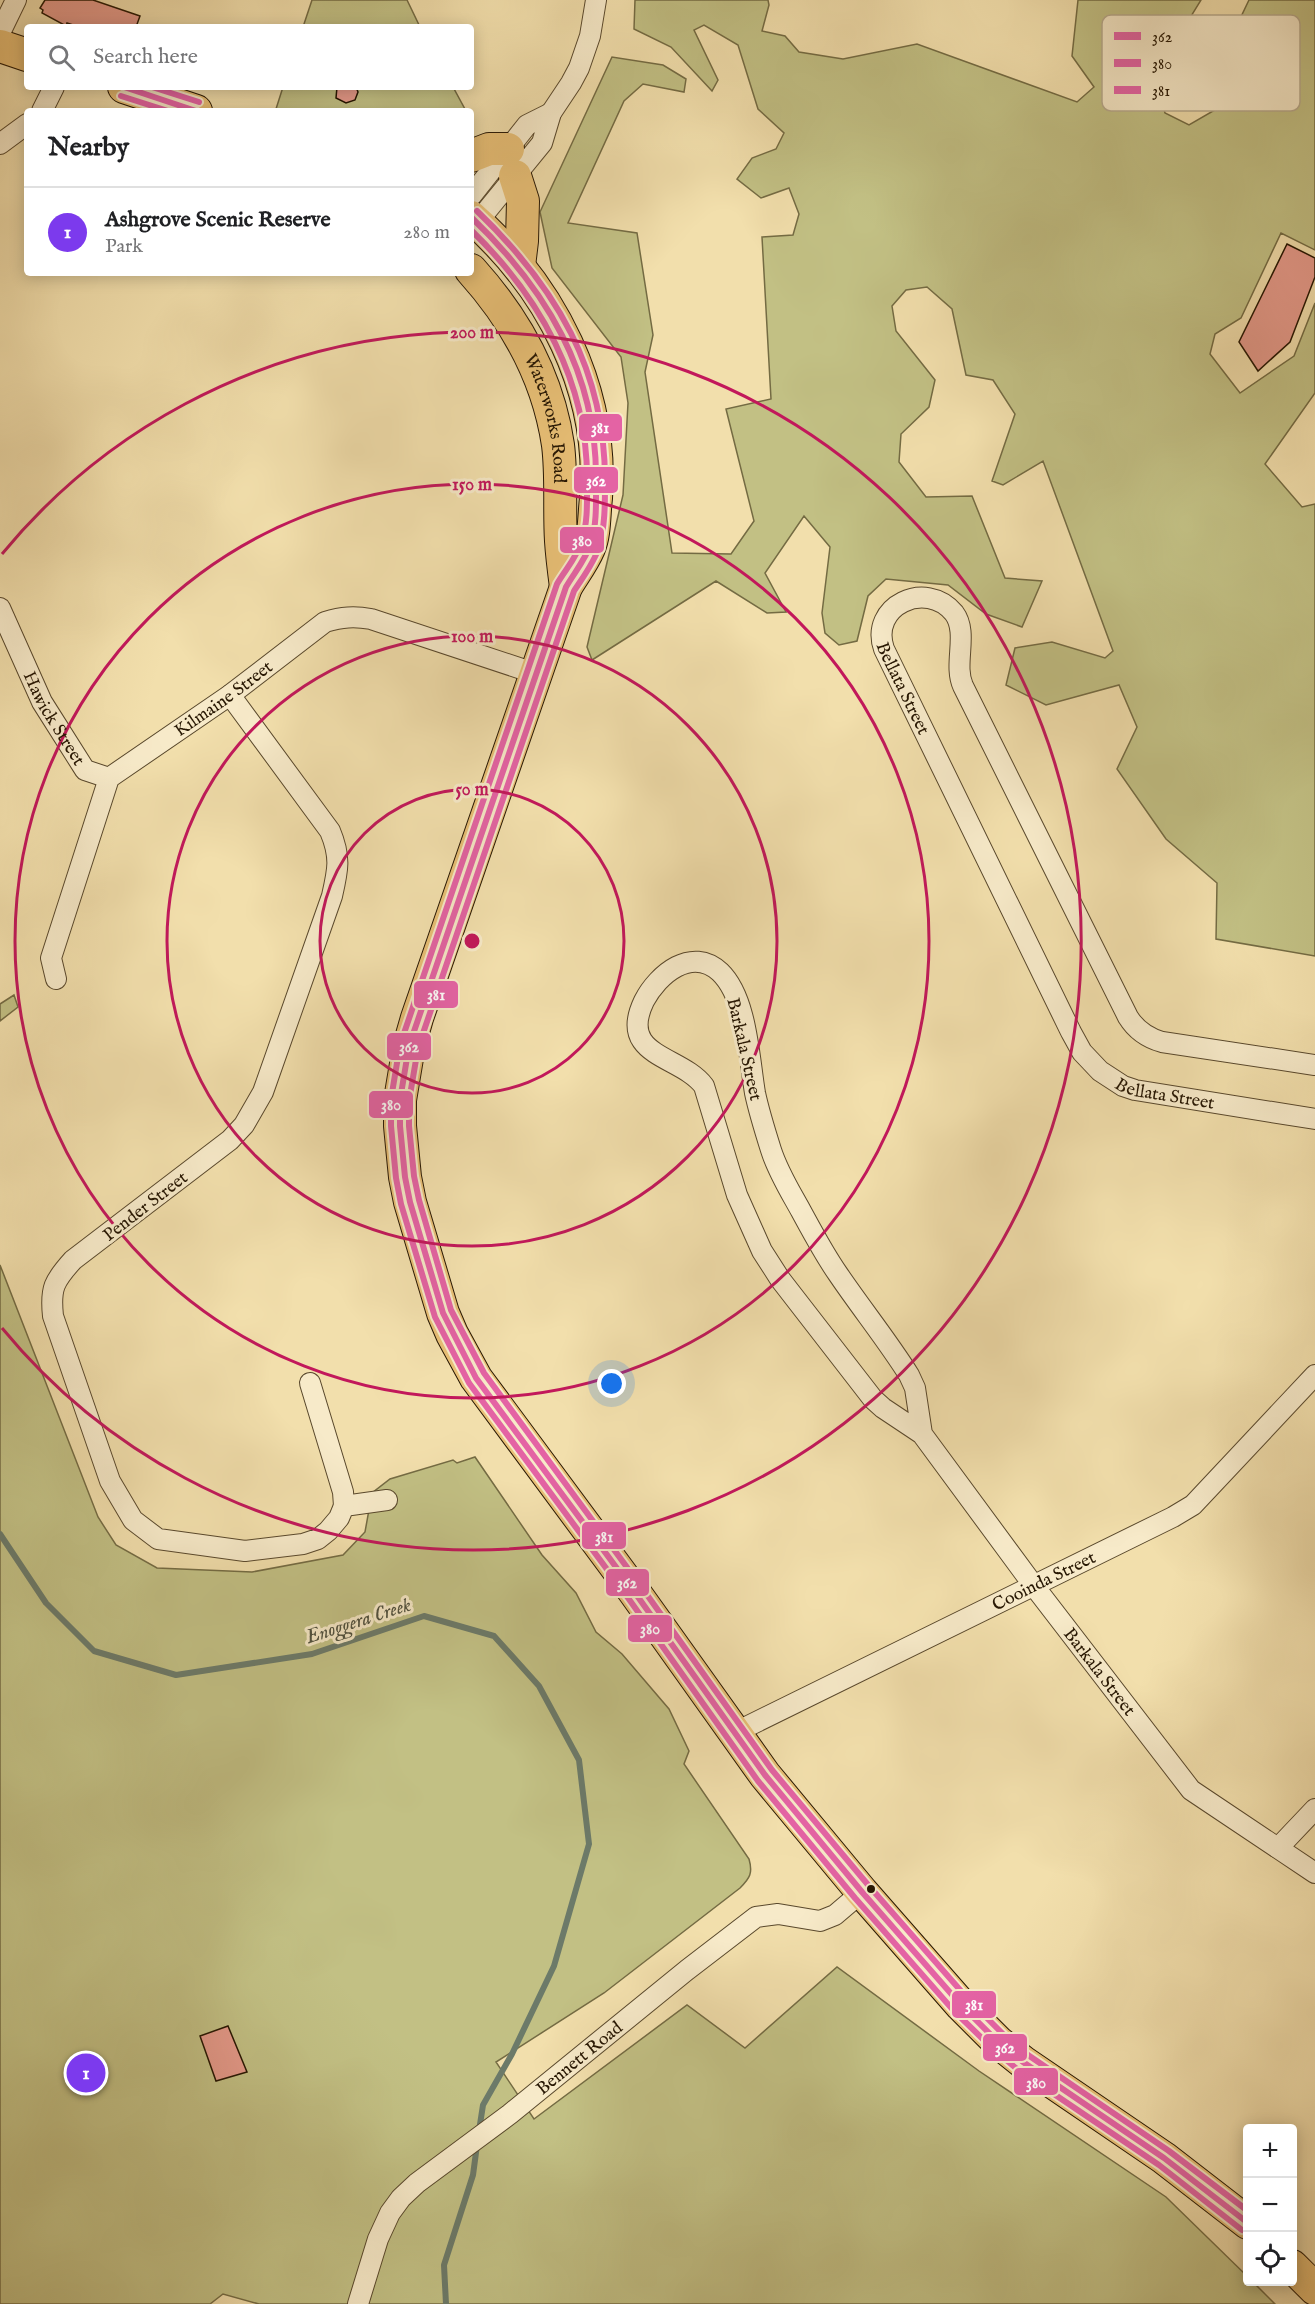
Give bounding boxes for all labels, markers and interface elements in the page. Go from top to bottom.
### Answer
legend [1102,15,1300,111]
search box [24,24,474,90]
text: 362 [1152,28,1172,48]
icon: search [45,41,78,74]
text: Search here [93,43,198,71]
text: 380 [1152,55,1172,75]
text: 381 [1152,82,1170,102]
text: Nearby [48,131,129,164]
text: Ashgrove Scenic Reserve [105,206,331,234]
text: 1 [64,220,71,245]
text: 280 m [403,220,450,245]
text: Park [105,234,143,259]
text: 200 m [450,322,494,345]
street label: Waterworks Road [518,350,570,484]
line badge: 381 [578,413,623,442]
text: 381 [591,419,609,439]
line badge: 362 [573,466,619,494]
text: 362 [586,472,607,492]
text: 150 m [452,474,492,497]
line badge: 380 [559,526,605,554]
text: 380 [572,532,592,552]
text: 100 m [451,626,493,649]
street label: Bellata Street [870,639,934,739]
street label: Kilmaine Street [170,656,278,743]
street label: Hawick Street [17,668,89,771]
text: 50 m [455,779,489,802]
centre of rings [462,931,482,951]
line badge: 381 [413,980,459,1009]
text: 381 [427,986,445,1006]
street label: Barkala Street [721,996,767,1103]
line badge: 362 [386,1032,432,1061]
text: 362 [399,1038,420,1058]
street label: Bellata Street [1110,1074,1216,1116]
line badge: 380 [368,1090,414,1119]
text: 380 [381,1096,401,1116]
street label: Pender Street [99,1167,193,1247]
your location [597,1369,626,1398]
line badge: 381 [581,1521,627,1550]
text: 381 [595,1528,613,1548]
street label: Cooinda Street [989,1547,1100,1617]
line badge: 362 [605,1568,650,1597]
text: 362 [617,1574,638,1594]
water label: Enoggera Creek [302,1593,415,1651]
line badge: 380 [627,1614,673,1643]
text: 380 [640,1620,660,1640]
street label: Barkala Street [1058,1624,1140,1721]
unlabelled marker [865,1883,877,1895]
line badge: 381 [951,1990,997,2019]
text: 381 [965,1996,983,2016]
street label: Bennett Road [532,2017,628,2101]
line badge: 362 [982,2033,1028,2062]
text: 362 [995,2039,1016,2059]
pin: 1 [66,2050,106,2096]
line badge: 380 [1013,2067,1059,2096]
text: 380 [1026,2074,1046,2094]
map controls [1243,2124,1297,2286]
button: + [1243,2124,1297,2178]
button: − [1243,2178,1297,2232]
button: locate [1243,2232,1297,2286]

